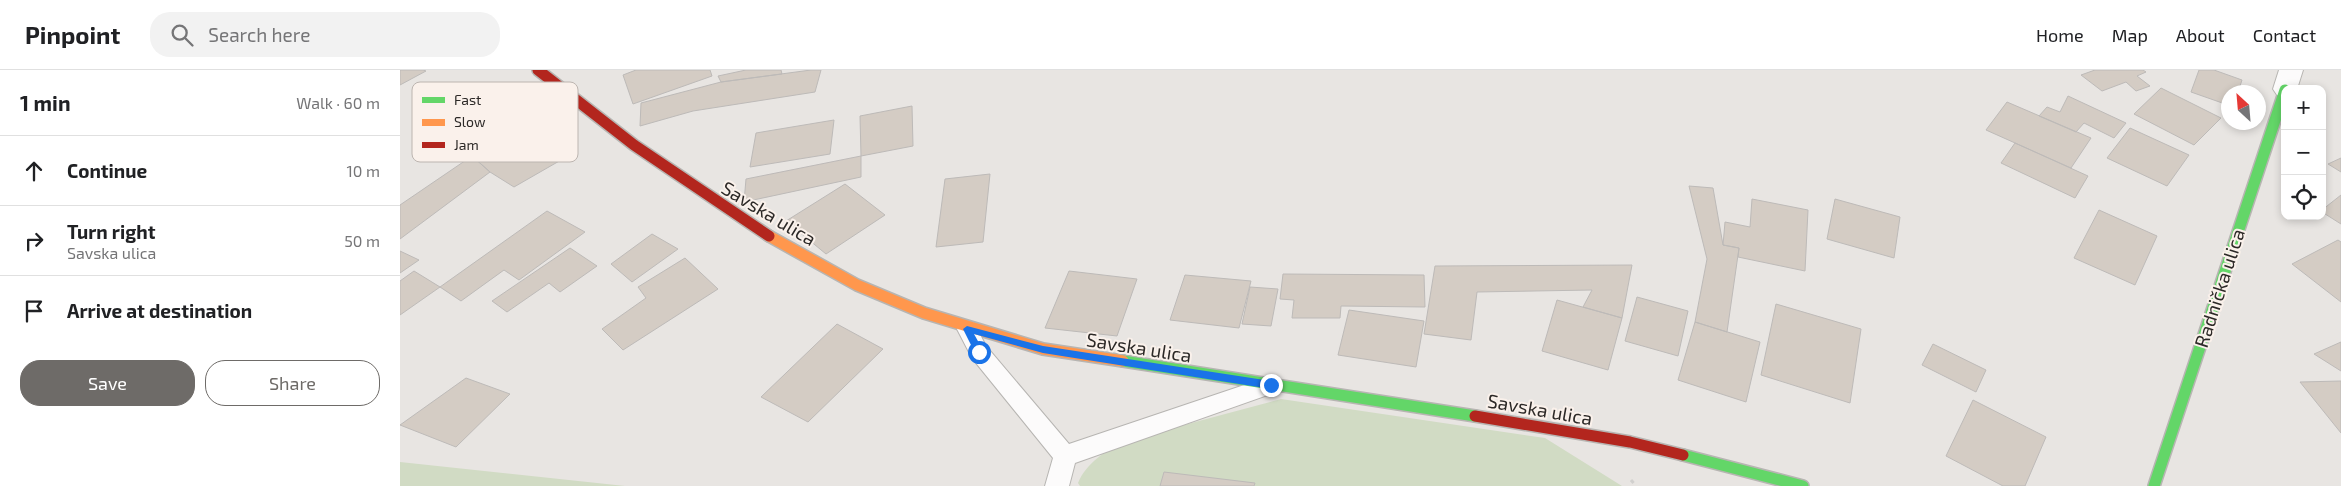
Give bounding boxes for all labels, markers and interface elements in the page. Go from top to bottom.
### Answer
search box [150,12,500,57]
text: Pinpoint [25,20,120,49]
icon: search [168,21,196,49]
text: Search here [208,23,310,46]
text: Home [2036,24,2084,46]
text: Map [2112,24,2148,46]
text: About [2176,24,2225,46]
text: Contact [2253,24,2316,46]
legend [412,82,578,162]
north arrow [2221,85,2266,130]
map controls [2281,85,2326,220]
button: + [2281,85,2326,130]
text: 1 min [20,90,71,115]
text: Fast [454,91,481,108]
text: Walk · 60 m [296,93,380,112]
text: Slow [454,113,486,130]
button: − [2281,130,2326,175]
text: Jam [454,136,479,153]
icon: ahead [20,157,48,185]
text: Continue [67,159,147,182]
text: 10 m [346,161,380,180]
button: locate [2281,175,2326,220]
street label: Savska ulica [718,176,820,250]
text: Turn right [67,220,155,243]
street label: Radnička ulica [2189,226,2249,350]
icon: right [20,227,48,255]
text: 50 m [344,231,380,250]
text: Savska ulica [67,243,156,262]
icon: arrive [20,297,48,325]
text: Arrive at destination [67,299,252,322]
street label: Savska ulica [1085,327,1193,367]
route start [968,341,991,364]
button: Save [20,360,195,406]
button: Share [205,360,380,406]
route end [1260,374,1283,397]
street label: Savska ulica [1486,388,1594,430]

